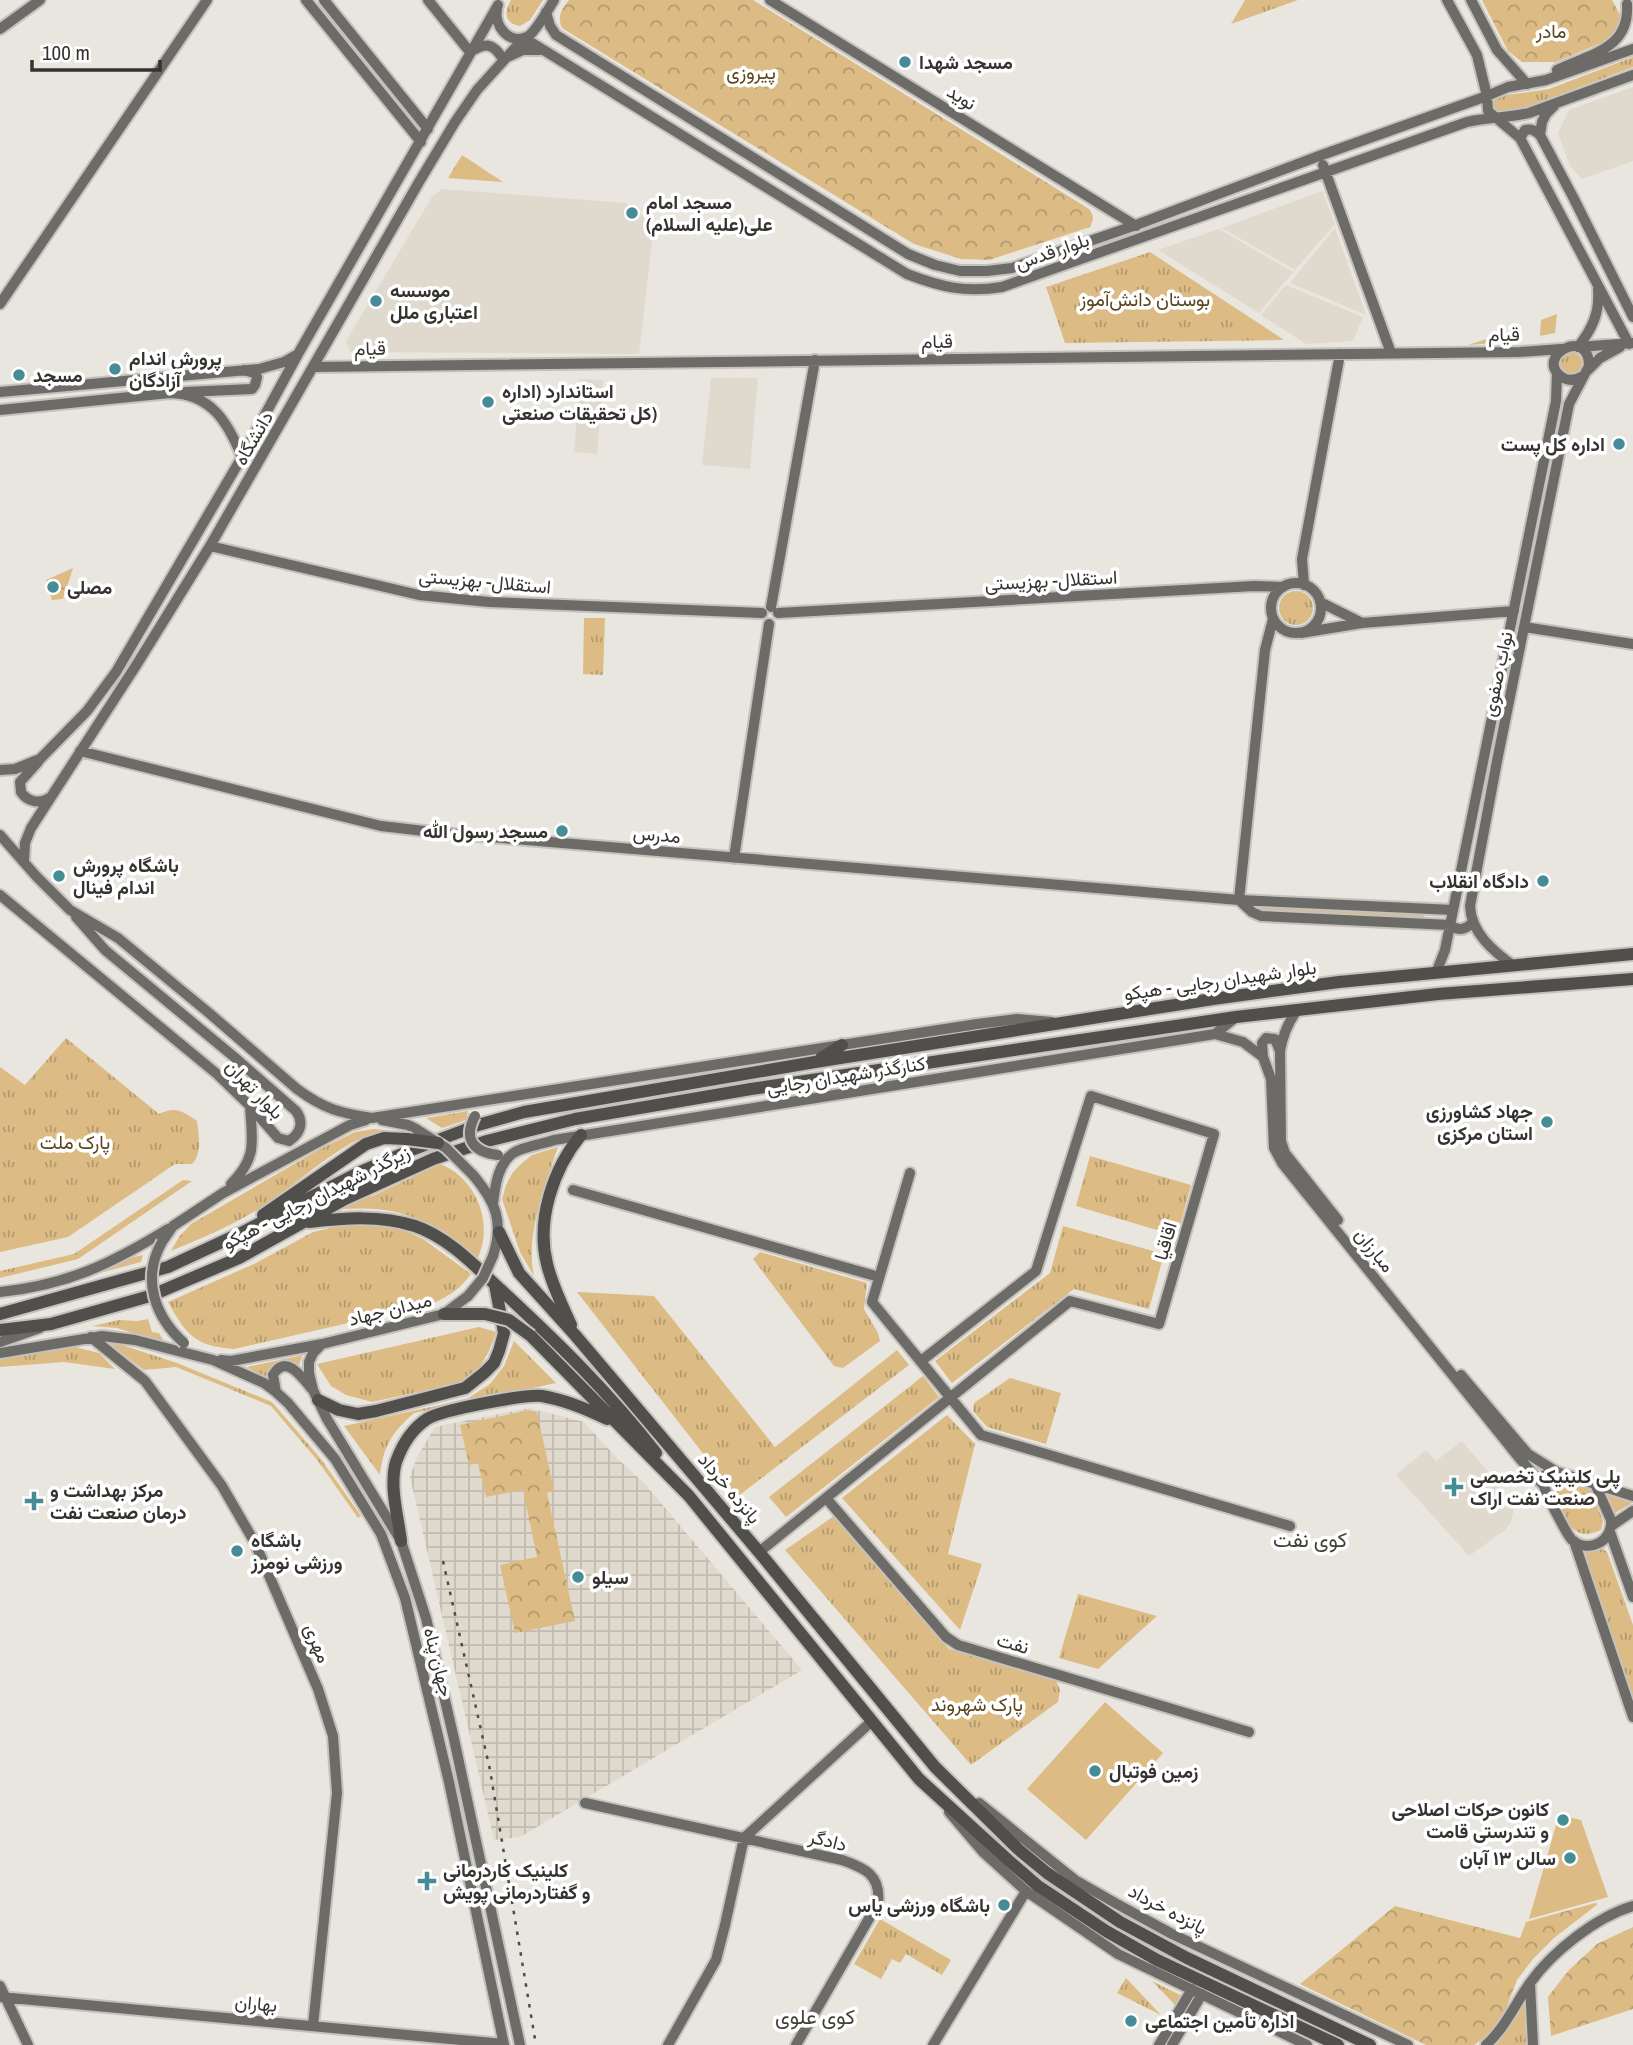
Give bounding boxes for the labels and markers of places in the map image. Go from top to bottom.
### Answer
place label: مسجد شهدا [919,49,1013,75]
marker: مسجد شهدا [897,54,913,70]
place label: مسجد امام علی(علیه السلام) [646,189,772,237]
marker: مسجد امام علی(علیه السلام) [624,205,640,221]
place label: موسسه اعتباری ملل [390,277,478,325]
marker: موسسه اعتباری ملل [368,293,384,309]
place label: پرورش اندام آزادگان [129,345,222,393]
marker: پرورش اندام آزادگان [107,361,123,377]
place label: مسجد [33,362,83,388]
marker: مسجد [11,367,27,383]
place label: استاندارد (اداره کل تحقیقات صنعتی) [502,378,657,426]
marker: استاندارد (اداره کل تحقیقات صنعتی) [480,394,496,410]
place label: اداره کل پست [1501,431,1605,458]
marker: اداره کل پست [1611,436,1627,452]
place label: مصلی [67,574,112,600]
marker: مصلی [45,579,61,595]
place label: مسجد رسول الله [423,818,548,844]
marker: مسجد رسول الله [554,823,570,839]
place label: باشگاه پرورش اندام فینال [73,852,179,900]
marker: باشگاه پرورش اندام فینال [51,868,67,884]
place label: دادگاه انقلاب [1429,868,1529,894]
marker: دادگاه انقلاب [1535,873,1551,889]
place label: جهاد کشاورزی استان مرکزی [1426,1098,1533,1146]
marker: جهاد کشاورزی استان مرکزی [1539,1114,1555,1130]
place label: پلی کلینیک تخصصی صنعت نفت اراک [1470,1463,1620,1511]
place label: مرکز بهداشت و درمان صنعت نفت [50,1477,186,1525]
marker: پلی کلینیک تخصصی صنعت نفت اراک [1444,1477,1464,1497]
marker: مرکز بهداشت و درمان صنعت نفت [24,1491,44,1511]
place label: باشگاه ورزشی نومرز [250,1527,343,1575]
marker: باشگاه ورزشی نومرز [229,1543,245,1559]
place label: سیلو [592,1564,629,1590]
marker: سیلو [570,1569,586,1585]
place label: زمین فوتبال [1109,1758,1198,1784]
marker: زمین فوتبال [1087,1763,1103,1779]
place label: کانون حرکات اصلاحی و تندرستی قامت [1391,1796,1549,1844]
marker: کانون حرکات اصلاحی و تندرستی قامت [1555,1812,1571,1828]
place label: سالن ۱۳ آبان [1459,1845,1556,1871]
marker: سالن ۱۳ آبان [1562,1850,1578,1866]
place label: کلینیک کاردرمانی و گفتاردرمانی پویش [443,1857,591,1906]
marker: کلینیک کاردرمانی و گفتاردرمانی پویش [417,1871,437,1891]
place label: باشگاه ورزشی یاس [848,1892,990,1918]
marker: باشگاه ورزشی یاس [996,1897,1012,1913]
place label: اداره تأمین اجتماعی [1145,2008,1294,2034]
marker: اداره تأمین اجتماعی [1123,2013,1139,2029]

